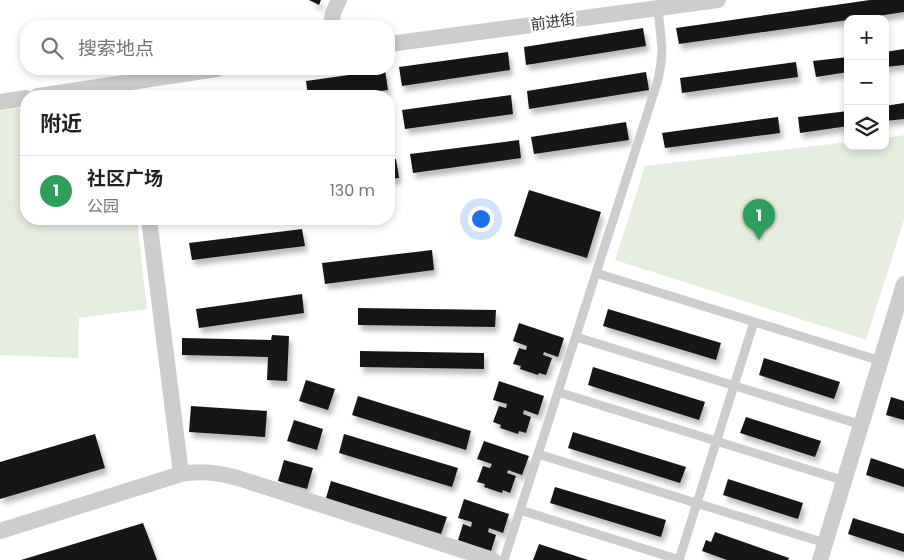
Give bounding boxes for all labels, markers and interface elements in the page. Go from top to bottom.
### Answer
street label: 前进街 [529,8,577,35]
map controls [844,15,889,150]
button: + [844,15,889,60]
search box [20,20,395,75]
icon: search [38,34,66,62]
text: 搜索地点 [78,35,154,62]
button: − [844,60,889,105]
button: layers [844,105,889,150]
text: 附近 [40,109,82,138]
text: 社区广场 [87,165,163,192]
text: 1 [53,179,59,202]
text: 130 m [330,179,375,202]
text: 公园 [87,195,119,218]
pin: 1 [743,199,775,240]
your location [468,206,494,232]

